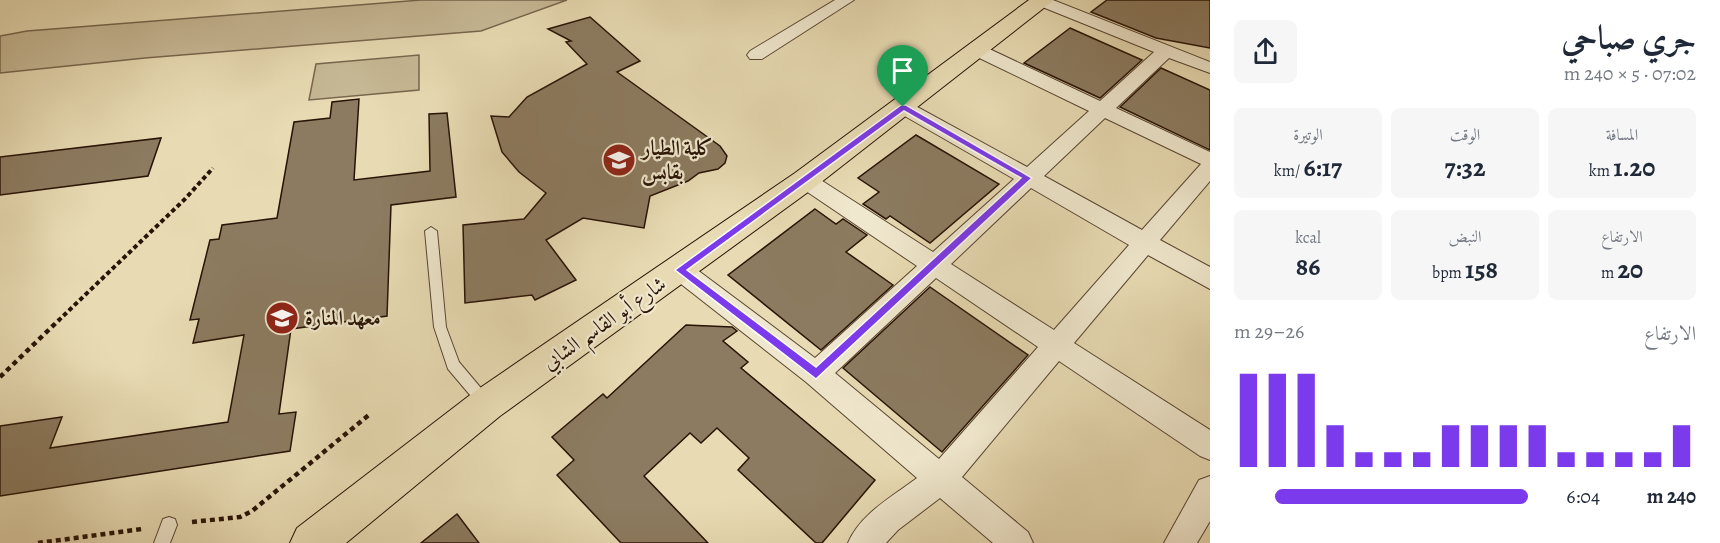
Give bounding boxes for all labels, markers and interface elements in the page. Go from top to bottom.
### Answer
text: جري صباحي [1561,15,1696,60]
button: share [1234,20,1297,83]
pin [877,45,928,107]
icon: arrive [886,54,919,87]
text: 07:02 · 5 × 240 m [1564,60,1696,87]
text: الوتيرة [1293,124,1323,146]
text: الوقت [1450,124,1480,146]
text: المسافة [1606,124,1638,146]
place label: كلية الطيار بقابس [640,134,713,186]
school or university icon: كلية الطيار بقابس [601,142,637,178]
text: 6:17 [1303,150,1342,185]
text: 7:32 [1444,150,1486,185]
text: 1.20 [1613,150,1655,185]
text: /km [1274,160,1303,182]
text: km [1589,160,1613,182]
text: النبض [1449,226,1481,248]
text: الارتفاع [1601,226,1643,248]
text: kcal [1295,227,1321,249]
text: 86 [1296,249,1320,284]
text: 158 [1465,252,1498,287]
text: 20 [1617,252,1643,287]
text: bpm [1432,262,1465,284]
text: m [1601,262,1617,284]
street label: شارع أبو القاسم الشابي [536,269,676,382]
school or university icon: معهد المنارة [264,300,300,336]
place label: معهد المنارة [305,304,381,332]
text: 26–29 m [1234,318,1304,345]
text: الارتفاع [1644,320,1696,347]
text: 6:04 [1566,483,1600,510]
text: 240 m [1647,483,1696,510]

